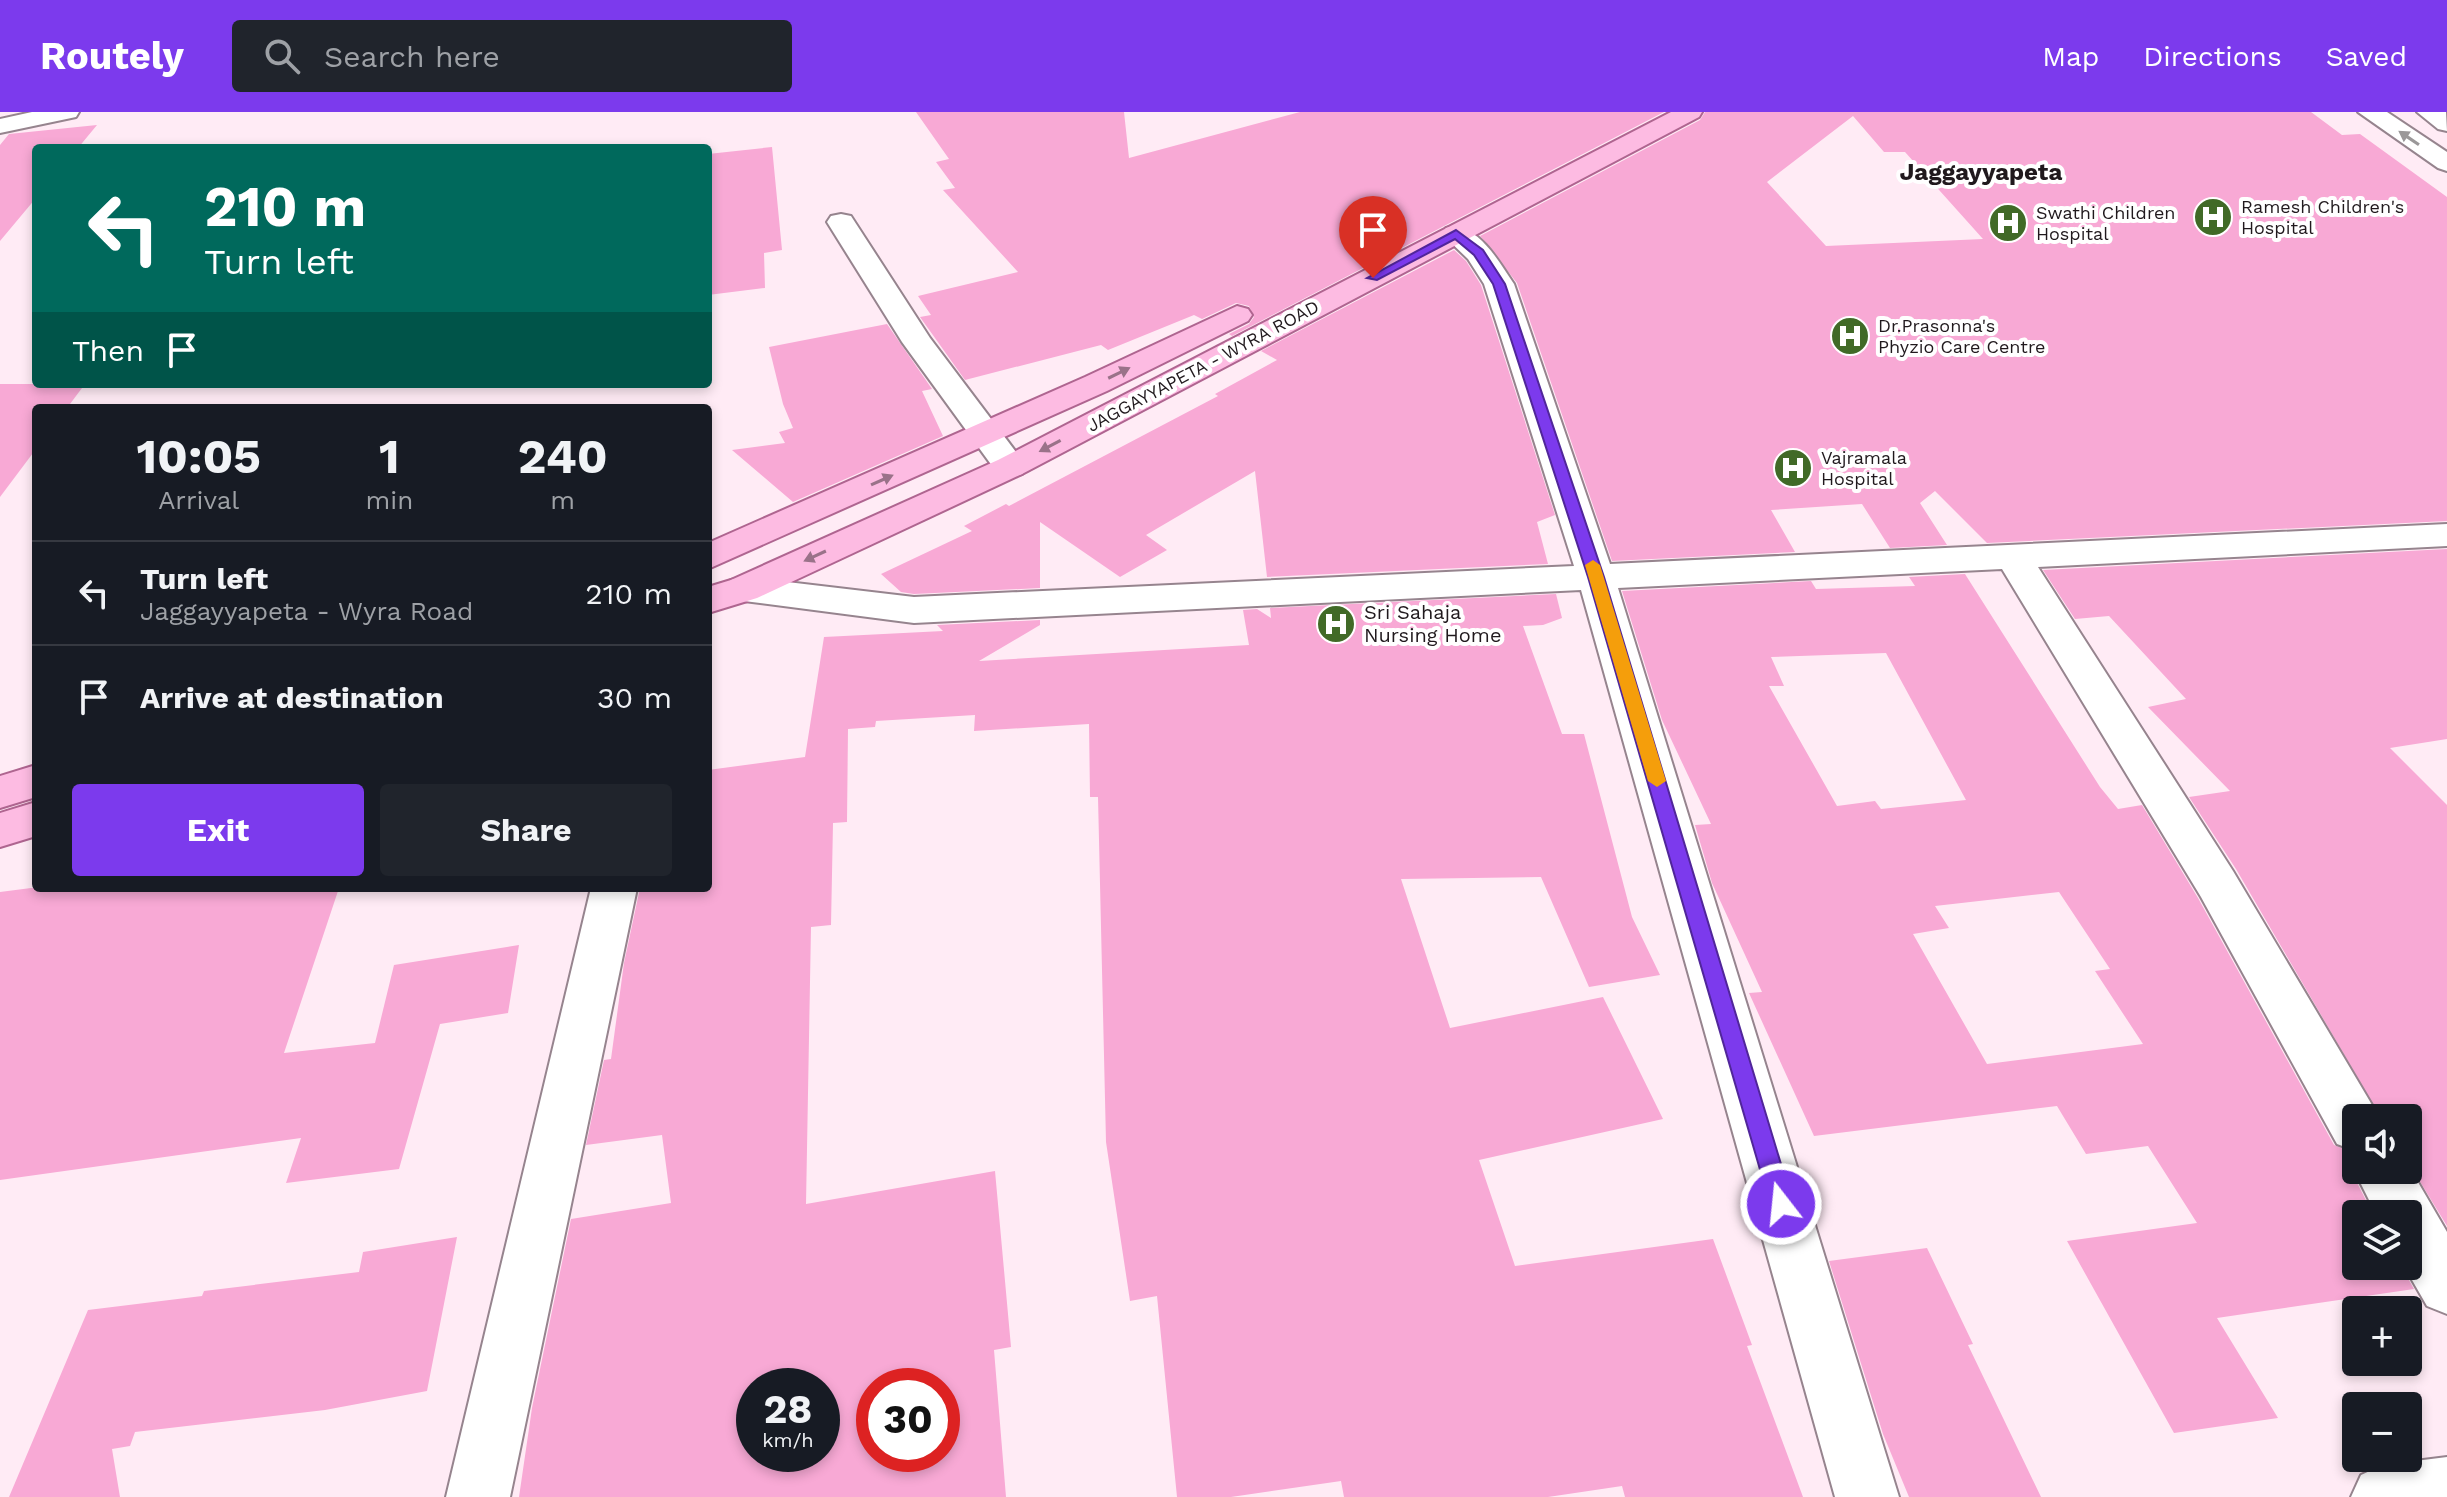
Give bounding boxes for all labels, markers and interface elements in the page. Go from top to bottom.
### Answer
search box [232,20,792,92]
text: Routely [40,34,184,78]
icon: search [260,34,304,78]
text: Search here [324,39,500,74]
text: Map [2042,40,2099,73]
text: Directions [2143,40,2282,73]
text: Saved [2326,40,2407,73]
one-way arrow [2398,130,2419,145]
district label: Jaggayyapeta [1900,158,2063,186]
text: 210 m [204,174,366,240]
icon: left [72,176,176,280]
pin [1339,196,1407,278]
hospital icon: Ramesh Children's Hospital [2192,196,2234,238]
place label: Ramesh Children's Hospital [2241,196,2404,238]
hospital icon: Swathi Children Hospital [1987,202,2029,244]
place label: Swathi Children Hospital [2036,202,2175,244]
icon: arrive [1351,208,1395,252]
text: Turn left [204,241,354,283]
street label: JAGGAYYAPETA - WYRA ROAD [1083,295,1322,436]
hospital icon: Dr.Prasonna's Phyzio Care Centre [1829,315,1871,357]
place label: Dr.Prasonna's Phyzio Care Centre [1878,315,2045,357]
icon: arrive [160,328,204,372]
text: Then [72,333,144,368]
one-way arrow [1107,366,1130,380]
text: 10:05 [136,428,261,485]
text: 1 [379,428,400,485]
text: 240 [518,428,608,485]
one-way arrow [1038,439,1061,452]
hospital icon: Vajramala Hospital [1772,447,1814,489]
place label: Vajramala Hospital [1821,447,1907,489]
one-way arrow [870,473,893,486]
text: Arrival [158,485,239,515]
text: min [365,485,413,515]
text: m [550,485,575,515]
one-way arrow [803,549,826,563]
text: Turn left [140,561,268,596]
icon: left [72,571,116,615]
text: 210 m [585,576,672,611]
text: Jaggayyapeta - Wyra Road [140,596,473,626]
place label: Sri Sahaja Nursing Home [1364,600,1501,647]
hospital icon: Sri Sahaja Nursing Home [1315,603,1357,645]
icon: arrive [72,675,116,719]
text: Arrive at destination [140,680,444,715]
text: 30 m [597,680,672,715]
button: Exit [72,784,364,876]
button: Share [380,784,672,876]
map controls [2342,1104,2422,1472]
button: sound [2342,1104,2422,1184]
position arrow [1739,1162,1823,1246]
button: layers [2342,1200,2422,1280]
button: + [2342,1296,2422,1376]
speed limit sign: 30 [856,1368,960,1472]
text: 28 [764,1386,812,1433]
button: − [2342,1392,2422,1472]
text: km/h [762,1428,814,1452]

